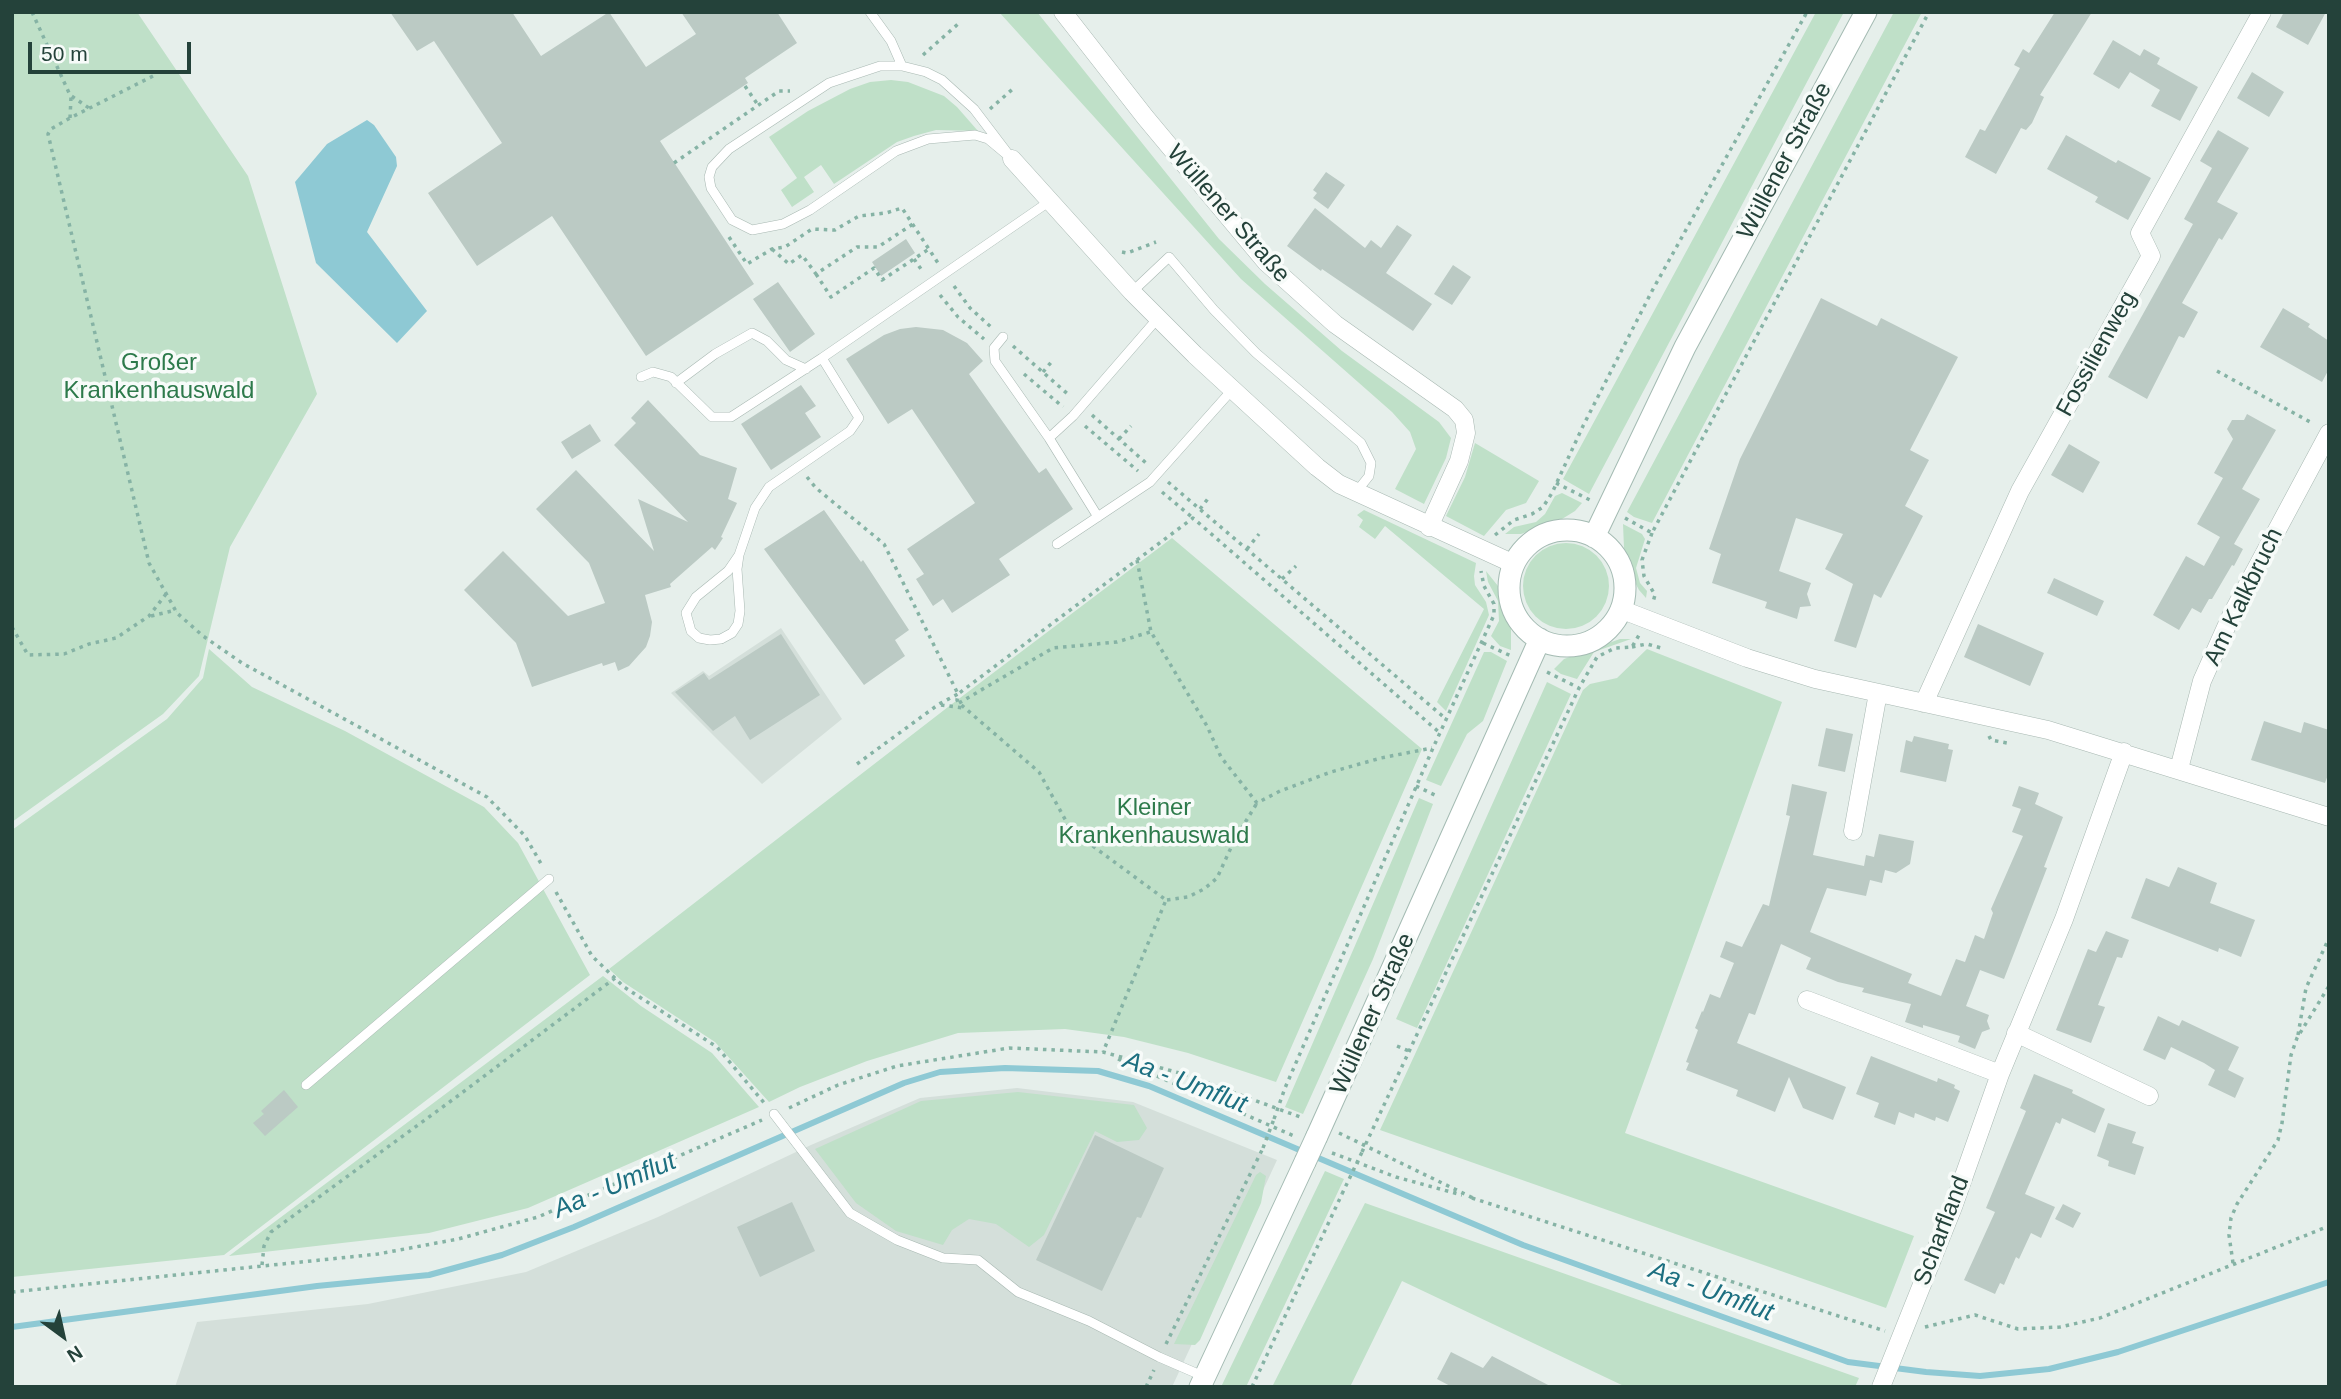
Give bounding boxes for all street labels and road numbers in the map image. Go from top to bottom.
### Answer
street label: Wüllener Straße [1732,78,1838,244]
street label: Wüllener Straße [1160,139,1296,289]
street label: Fossilienweg [2051,286,2143,422]
street label: Am Kalkbruch [2198,524,2290,670]
street label: Wüllener Straße [1325,929,1421,1099]
street label: Scharfland [1908,1172,1976,1290]

